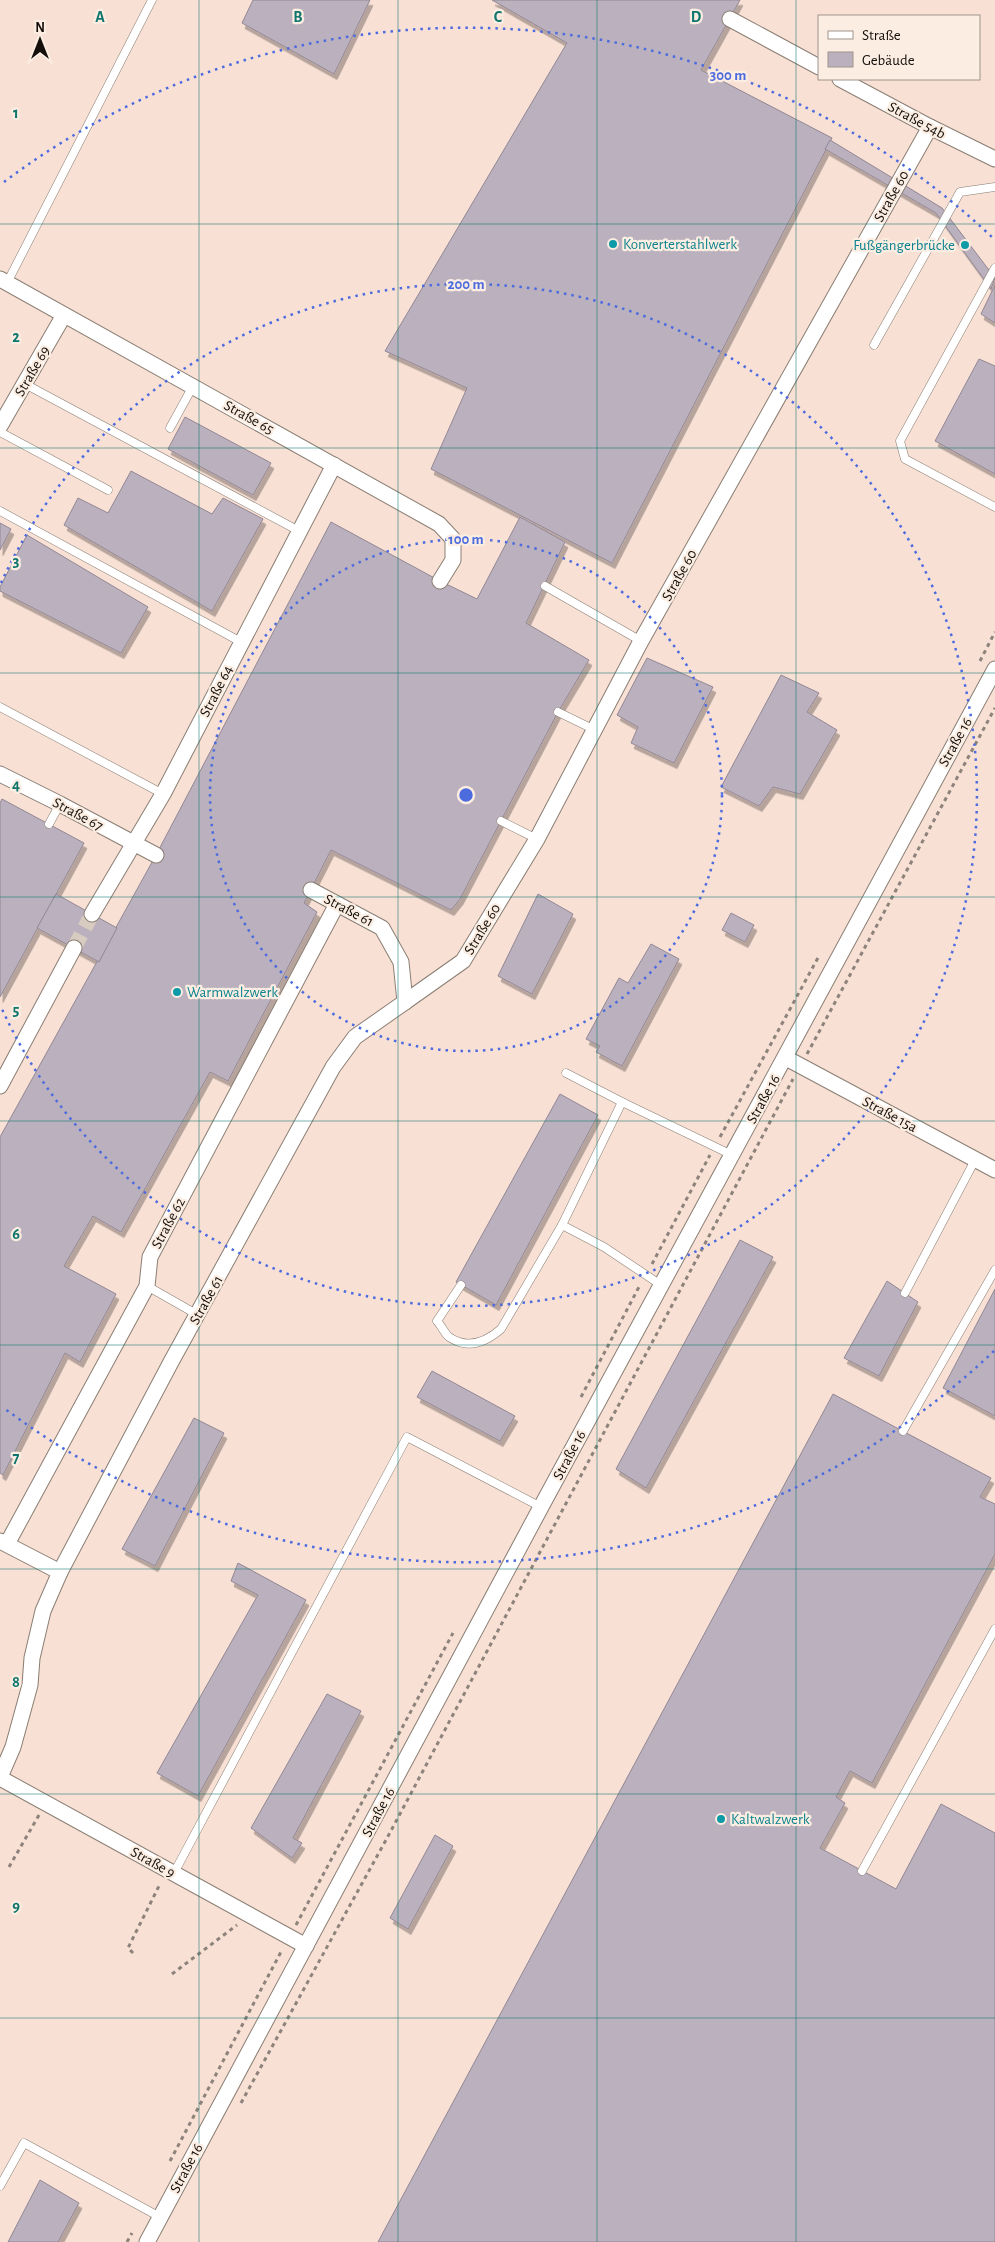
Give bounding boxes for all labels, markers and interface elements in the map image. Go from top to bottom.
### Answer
text: A [95,9,105,25]
text: B [293,9,303,25]
text: C [494,9,503,25]
text: D [691,9,702,25]
north arrow [15,15,65,65]
legend [818,15,980,80]
text: N [35,21,45,35]
text: Straße [862,28,901,43]
text: Gebäude [862,53,915,68]
text: 300 m [710,68,746,83]
street label: Straße 54b [886,99,948,142]
text: 1 [13,105,19,121]
street label: Straße 60 [871,168,912,224]
place label: Konverterstahlwerk [623,237,737,252]
marker: Konverterstahlwerk [607,238,619,250]
place label: Fußgängerbrücke [853,238,955,253]
marker: Fußgängerbrücke [959,239,971,251]
text: 200 m [447,277,485,292]
text: 2 [12,329,20,345]
street label: Straße 69 [12,344,53,399]
street label: Straße 65 [221,398,276,437]
text: 100 m [448,532,484,547]
street label: Straße 60 [659,547,700,603]
text: 3 [13,553,20,569]
street label: Straße 64 [197,663,236,719]
street label: Straße 16 [936,715,975,769]
text: 4 [12,777,20,793]
centre of rings [457,786,475,804]
street label: Straße 67 [50,795,105,834]
street label: Straße 61 [322,891,376,930]
street label: Straße 60 [462,901,503,957]
place label: Warmwalzwerk [187,985,278,1000]
marker: Warmwalzwerk [171,986,183,998]
text: 5 [13,1002,20,1018]
street label: Straße 16 [744,1072,783,1126]
street label: Straße 15a [860,1094,920,1135]
street label: Straße 62 [149,1195,188,1251]
text: 6 [12,1226,20,1242]
street label: Straße 61 [187,1273,226,1327]
street label: Straße 16 [550,1428,589,1482]
text: 7 [13,1450,20,1466]
text: 8 [12,1674,20,1690]
street label: Straße 16 [359,1785,398,1839]
place label: Kaltwalzwerk [731,1812,810,1827]
marker: Kaltwalzwerk [715,1813,727,1825]
street label: Straße 9 [128,1844,177,1881]
text: 9 [12,1898,20,1914]
street label: Straße 16 [167,2141,206,2195]

